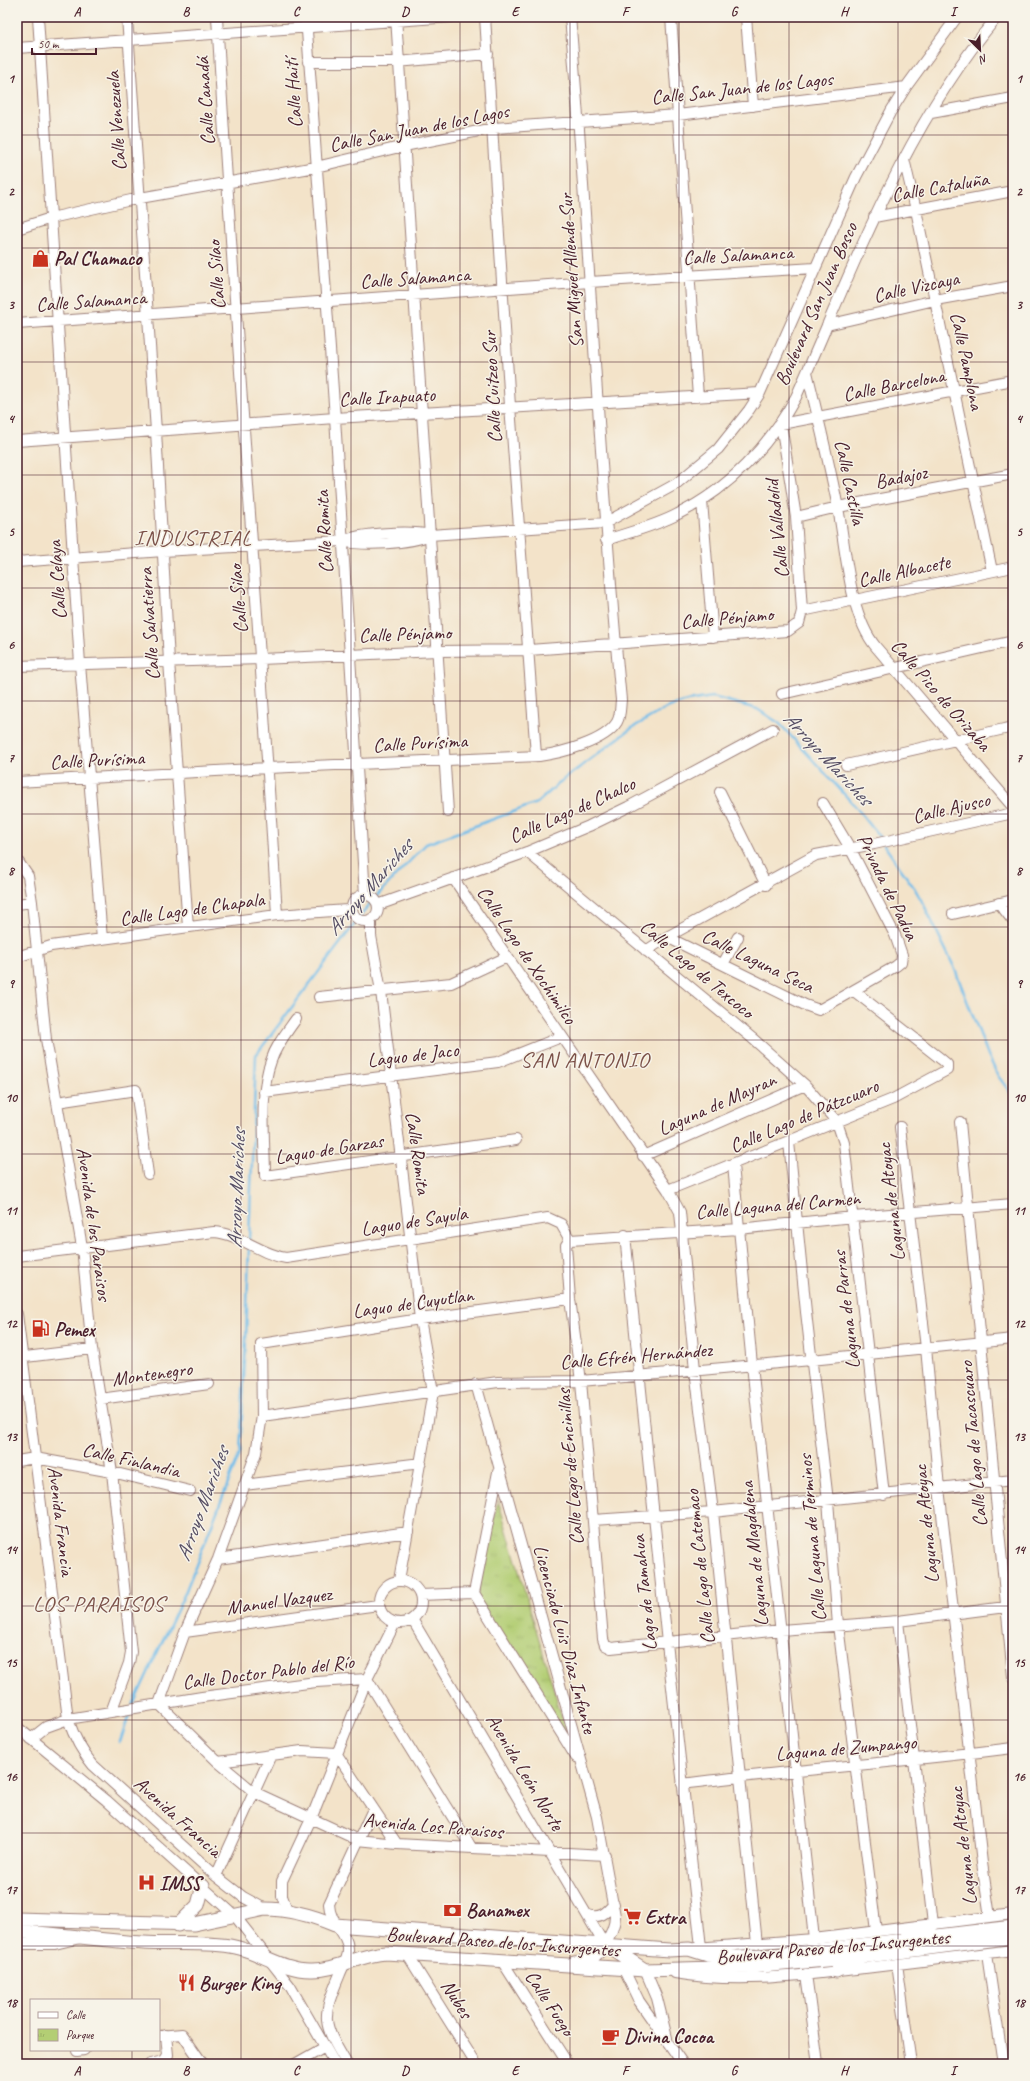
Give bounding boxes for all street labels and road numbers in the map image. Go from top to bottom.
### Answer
street label: Calle Haití [278,53,308,129]
street label: Calle Canadá [189,54,221,146]
street label: Calle San Juan de los Lagos [650,66,836,110]
street label: Calle Venezuela [100,69,132,172]
street label: Calle San Juan de los Lagos [327,98,513,158]
street label: Calle Cataluña [890,166,992,208]
street label: San Miguel Allende Sur [553,191,589,349]
street label: Boulevard San Juan Bosco [769,218,864,389]
street label: Calle Silao [201,238,231,310]
street label: Calle Salamanca [682,240,795,270]
street label: Calle Salamanca [359,262,473,294]
street label: Calle Vizcaya [871,265,963,308]
street label: Calle Salamanca [35,285,149,317]
street label: Calle Pamplona [944,310,990,414]
street label: Calle Cuitzeo Sur [476,328,507,444]
street label: Calle Barcelona [841,363,949,407]
street label: Calle Irapuato [338,382,437,412]
street label: Calle Castilla [829,437,872,529]
street label: Badajoz [873,459,931,494]
street label: Calle Valladolid [759,475,795,579]
street label: Calle Romita [309,488,339,574]
street label: Calle Celaya [42,538,72,620]
street label: Calle Albacete [856,549,954,593]
street label: Calle Silao [222,562,253,634]
street label: Calle Salvatierra [133,566,165,681]
street label: Calle Pénjamo [680,601,776,634]
street label: Calle Pénjamo [358,620,453,648]
street label: Calle Pico de Orizaba [885,634,998,758]
street label: Calle Purísima [372,728,470,758]
street label: Calle Purísima [49,745,147,775]
street label: Calle Lago de Chalco [505,771,640,849]
street label: Calle Ajusco [910,787,993,829]
street label: Privada de Padua [851,830,925,945]
street label: Calle Lago de Xochimilco [472,881,583,1030]
street label: Calle Lago de Chapala [118,886,268,932]
street label: Calle Lago de Texcoco [635,914,761,1025]
street label: Calle Laguna Seca [698,923,819,999]
street label: Laguo de Jaco [366,1037,461,1073]
street label: Laguna de Mayran [654,1066,781,1141]
street label: Calle Lago de Pátzcuaro [726,1073,883,1159]
street label: Calle Romita [400,1110,436,1198]
street label: Laguo de Garzas [273,1128,387,1170]
street label: Laguna de Atoyac [871,1141,911,1263]
street label: Avenida de los Paraisos [71,1146,117,1305]
street label: Calle Laguna del Carmen [695,1185,862,1225]
street label: Laguo de Sayula [359,1200,470,1242]
street label: Laguna de Parras [826,1247,866,1370]
street label: Laguo de Cuyutlan [351,1282,476,1324]
street label: Calle Efrén Hernández [559,1337,715,1375]
street label: Montenegro [110,1356,194,1392]
street label: Calle Lago de Tacascuaro [953,1359,993,1528]
street label: Calle Lago de Encinillas [551,1386,589,1546]
street label: Calle Finlandia [80,1437,184,1484]
street label: Calle Laguna de Terminos [792,1451,832,1622]
street label: Laguna de Atoyac [907,1463,945,1585]
street label: Avenida Francia [42,1465,80,1579]
street label: Laguna de Magdalena [734,1478,774,1628]
street label: Calle Lago de Catemaco [679,1488,721,1646]
street label: Lago de Tamahua [625,1533,663,1652]
street label: Licenciado Luis Díaz Infante [528,1542,603,1737]
street label: Manuel Vazquez [225,1581,335,1621]
street label: Calle Doctor Pablo del Río [181,1649,356,1695]
street label: Avenida León Norte [480,1709,570,1836]
street label: Laguna de Zumpango [775,1729,918,1767]
street label: Avenida Francia [129,1771,229,1864]
street label: Laguna de Atoyac [943,1785,983,1907]
street label: Avenida Los Paraisos [362,1807,506,1845]
street label: Boulevard Paseo de los Insurgentes [386,1921,623,1963]
street label: Boulevard Paseo de los Insurgentes [715,1924,953,1970]
street label: Calle Fuego [520,1965,581,2042]
street label: Nubes [435,1975,480,2025]

